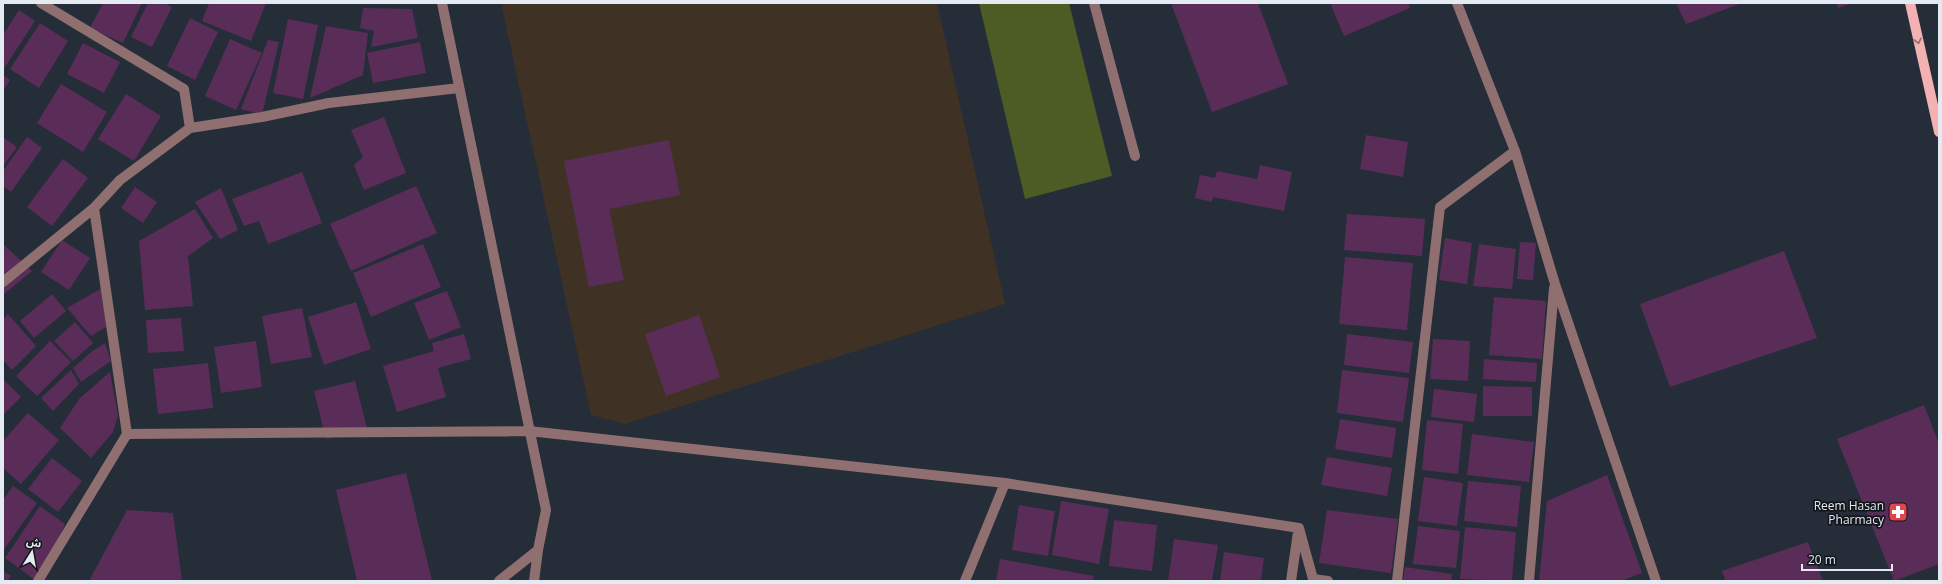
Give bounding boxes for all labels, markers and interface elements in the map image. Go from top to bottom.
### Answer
one-way arrow [1914,38,1922,44]
place label: Reem Hasan Pharmacy [1814,497,1885,528]
pharmacy icon: Reem Hasan Pharmacy [1887,501,1909,523]
north arrow [12,532,52,572]
text: ش [25,533,43,550]
scale bar [1802,546,1892,572]
text: 20 m [1808,551,1836,568]

